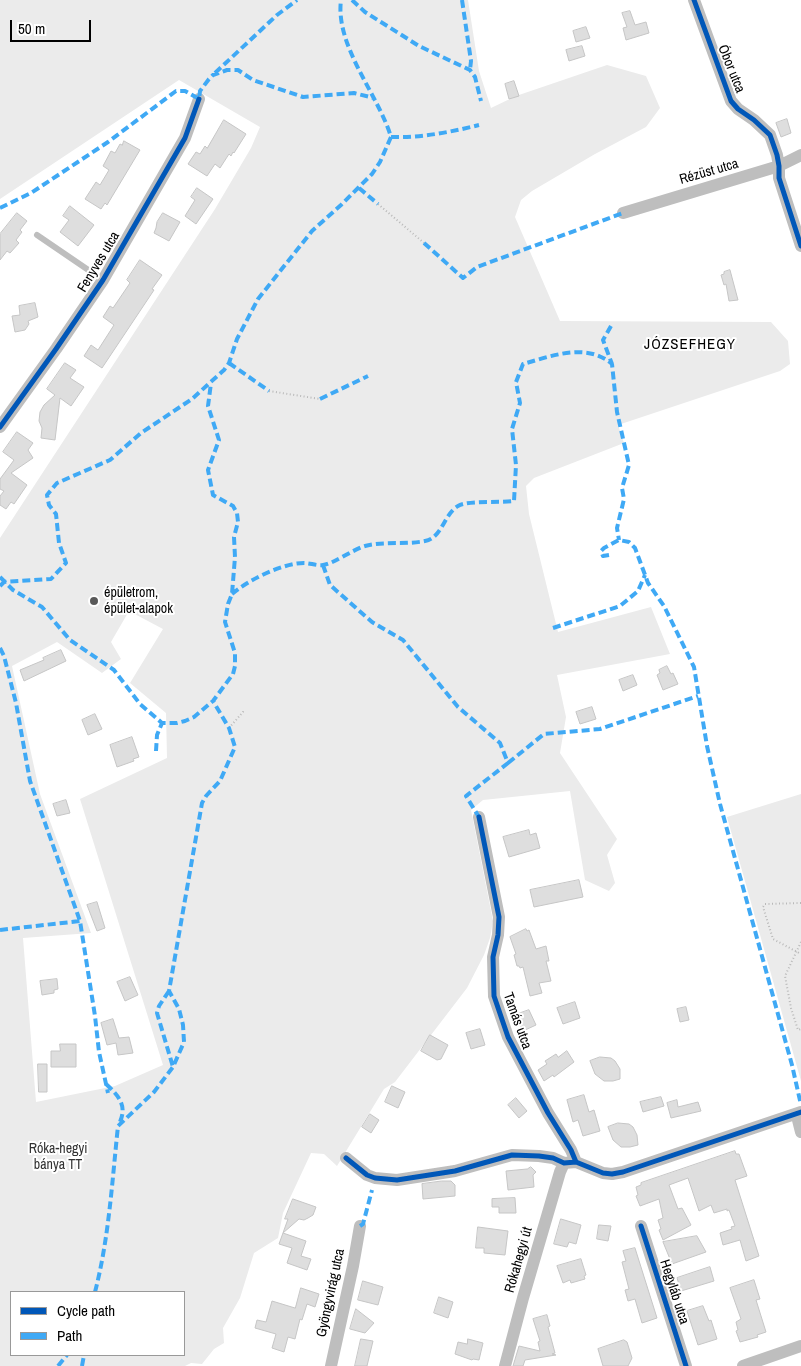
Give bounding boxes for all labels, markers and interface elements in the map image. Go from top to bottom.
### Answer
scale bar [12,10,94,42]
text: 50 m [18,18,45,39]
street label: Óbor utca [714,42,748,96]
street label: Rézüst utca [678,156,740,188]
street label: Fenyves utca [74,229,124,295]
district label: JÓZSEFHEGY [643,336,737,354]
place label: épületrom, épület-alapok [104,585,173,618]
marker: épületrom, épület-alapok [88,595,100,607]
street label: Tamás utca [499,990,535,1052]
park label: Róka-hegyi bánya TT [29,1141,87,1174]
street label: Rókahegyi út [502,1225,536,1295]
street label: Gyöngyvirág utca [313,1247,349,1339]
street label: Hegyláb utca [656,1258,692,1326]
legend [10,1291,185,1356]
text: Cycle path [57,1300,115,1321]
text: Path [57,1325,82,1346]

